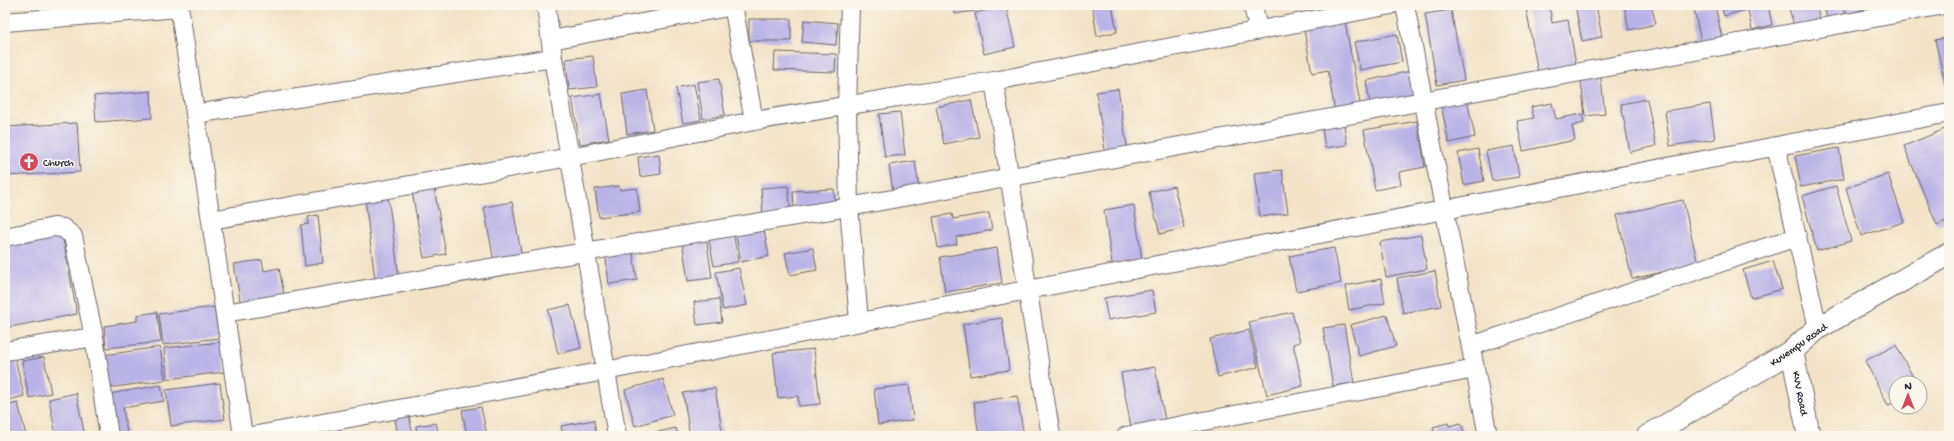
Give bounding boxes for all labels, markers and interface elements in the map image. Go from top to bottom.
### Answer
church icon: Church [18,151,40,173]
place label: Church [43,158,74,170]
street label: Kuvempu Road [1768,321,1831,370]
street label: KVV Road [1789,370,1810,418]
north arrow [1888,375,1928,415]
text: N [1904,381,1912,393]

